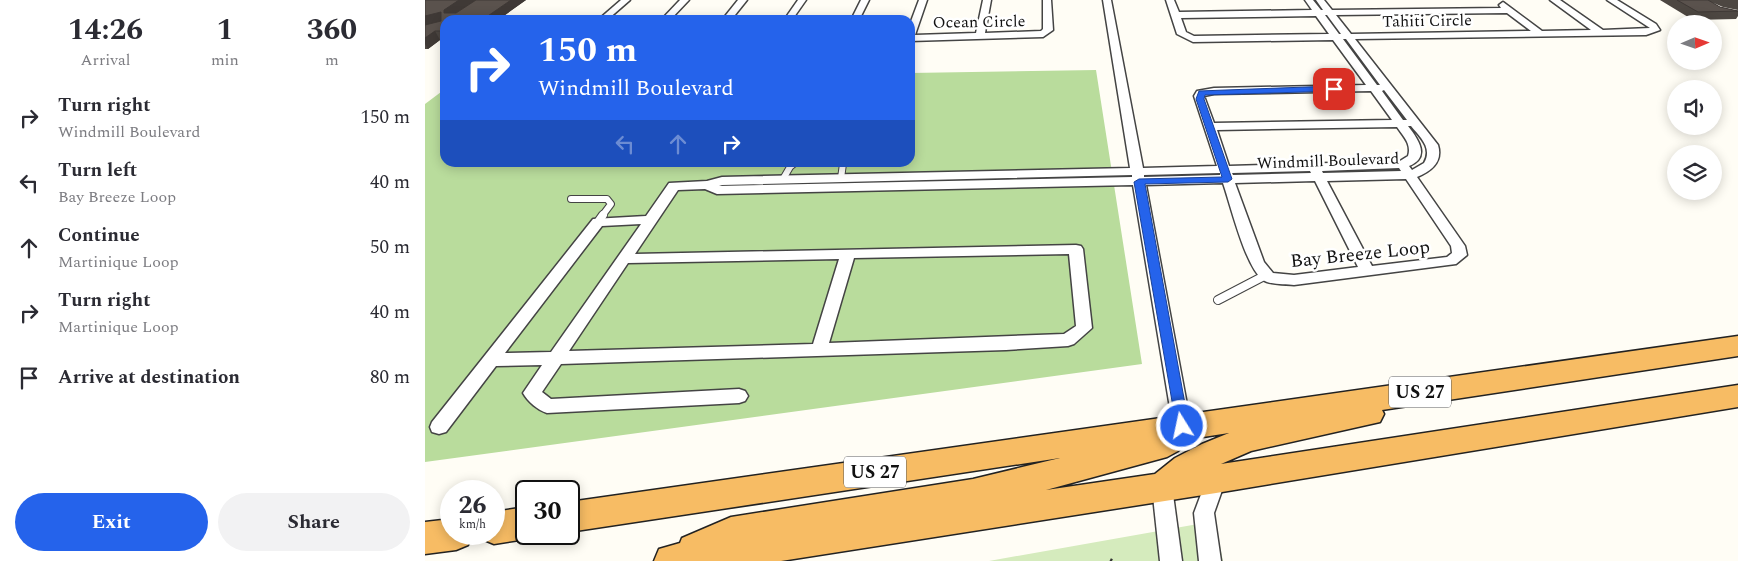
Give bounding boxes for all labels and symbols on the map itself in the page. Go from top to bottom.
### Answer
street label: Tahiti Circle [1382,8,1472,34]
street label: Ocean Circle [933,9,1026,35]
north arrow [1667,15,1723,70]
pin [1313,68,1355,110]
street label: Windmill Boulevard [1256,147,1400,175]
street label: Bay Breeze Loop [1289,233,1431,276]
road number: US 27 [1389,377,1451,408]
position arrow [1155,399,1207,451]
road number: US 27 [844,457,906,488]
speed limit sign: 30 [515,480,580,545]

